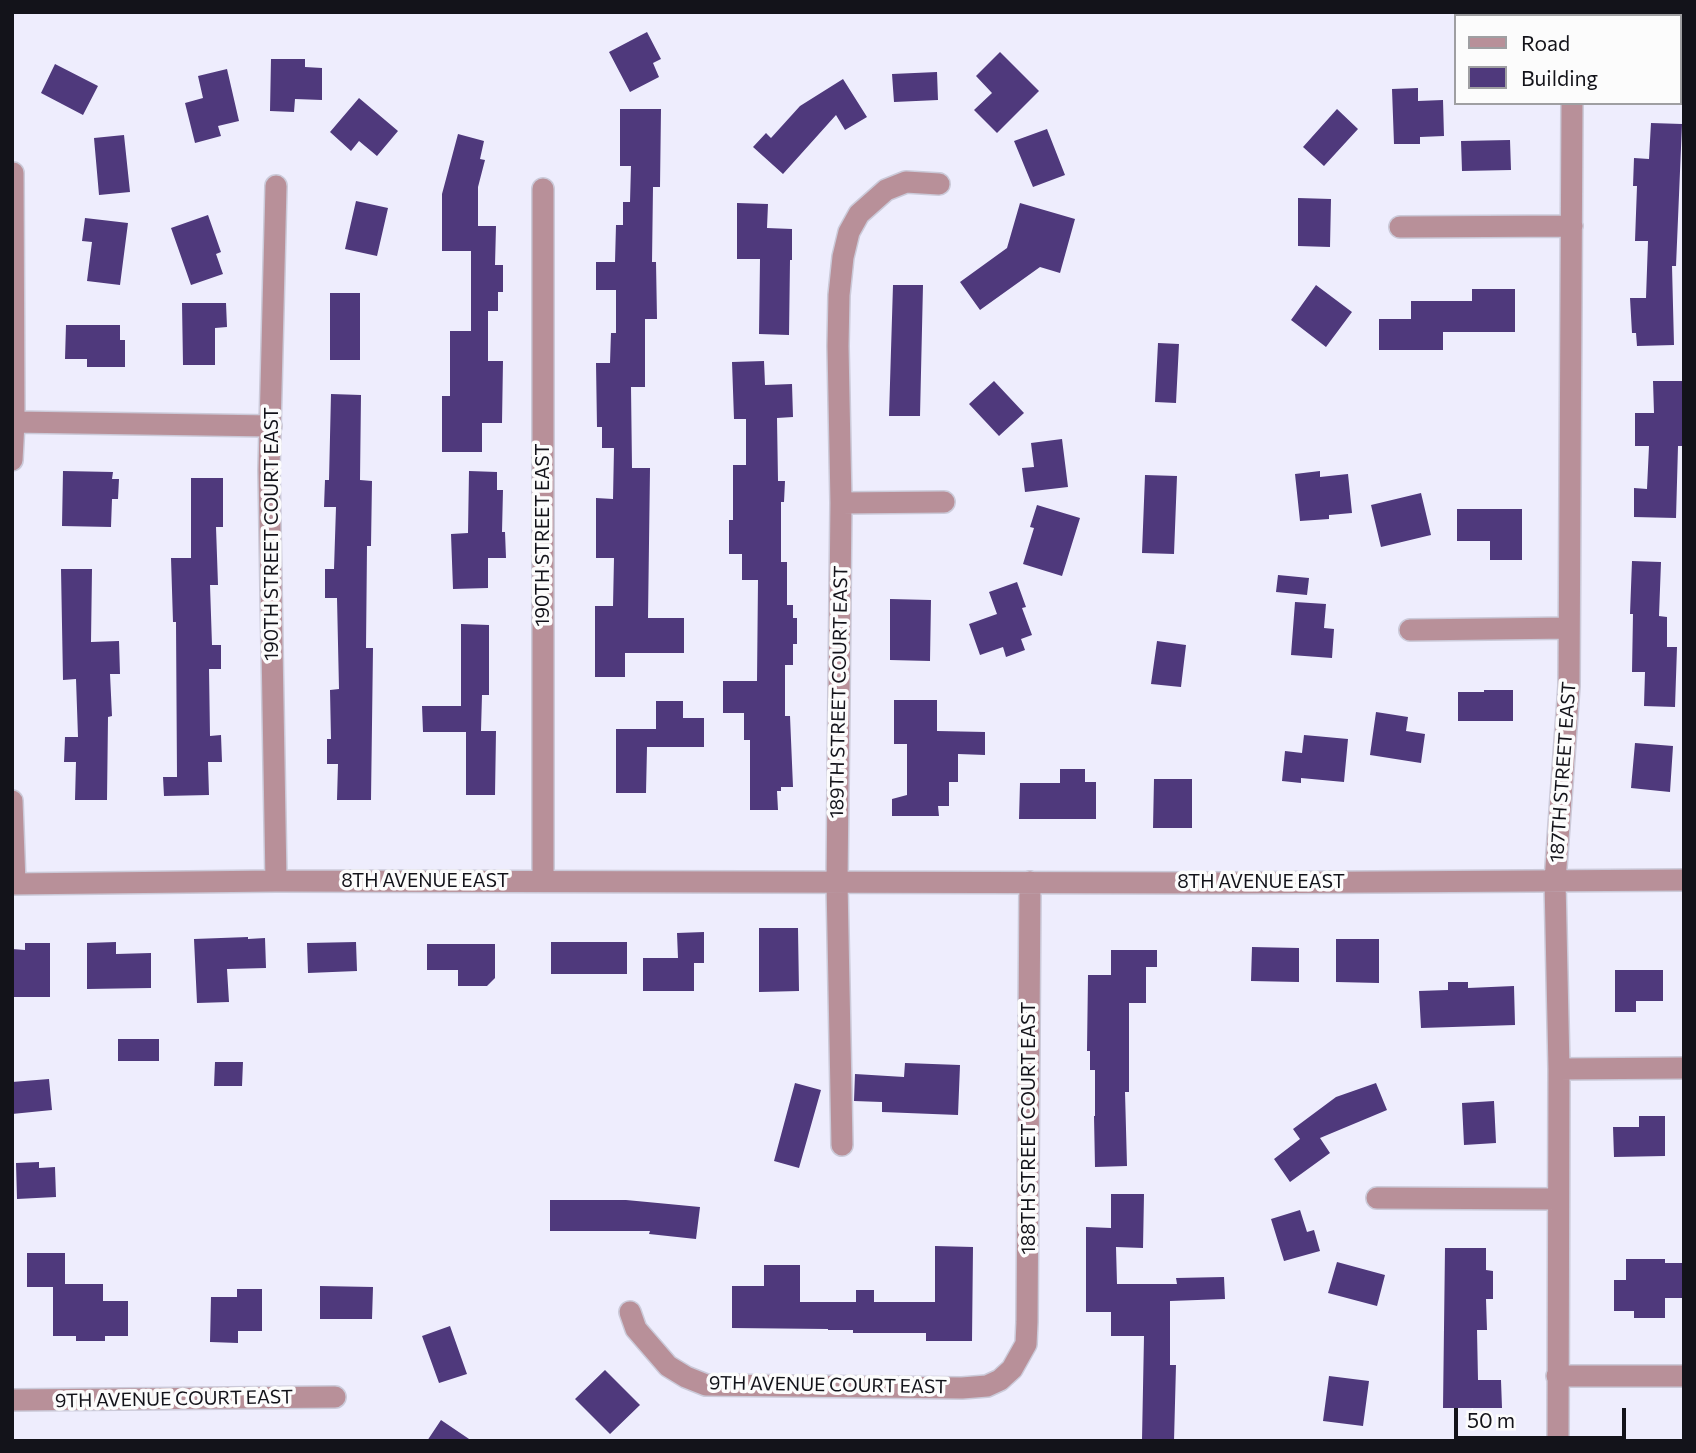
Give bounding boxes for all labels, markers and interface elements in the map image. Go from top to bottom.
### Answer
legend [1454,14,1682,105]
text: Road [1521,30,1570,55]
text: Building [1521,65,1598,90]
street label: 190TH STREET COURT EAST [261,407,283,661]
street label: 190TH STREET EAST [532,443,554,627]
street label: 189TH STREET COURT EAST [825,565,853,819]
street label: 187TH STREET EAST [1545,681,1581,863]
street label: 8TH AVENUE EAST [341,870,509,892]
street label: 8TH AVENUE EAST [1177,871,1345,893]
street label: 188TH STREET COURT EAST [1018,1002,1040,1254]
street label: 9TH AVENUE COURT EAST [709,1372,947,1398]
street label: 9TH AVENUE COURT EAST [55,1386,293,1412]
scale bar [1458,1394,1630,1438]
text: 50 m [1467,1407,1515,1432]

